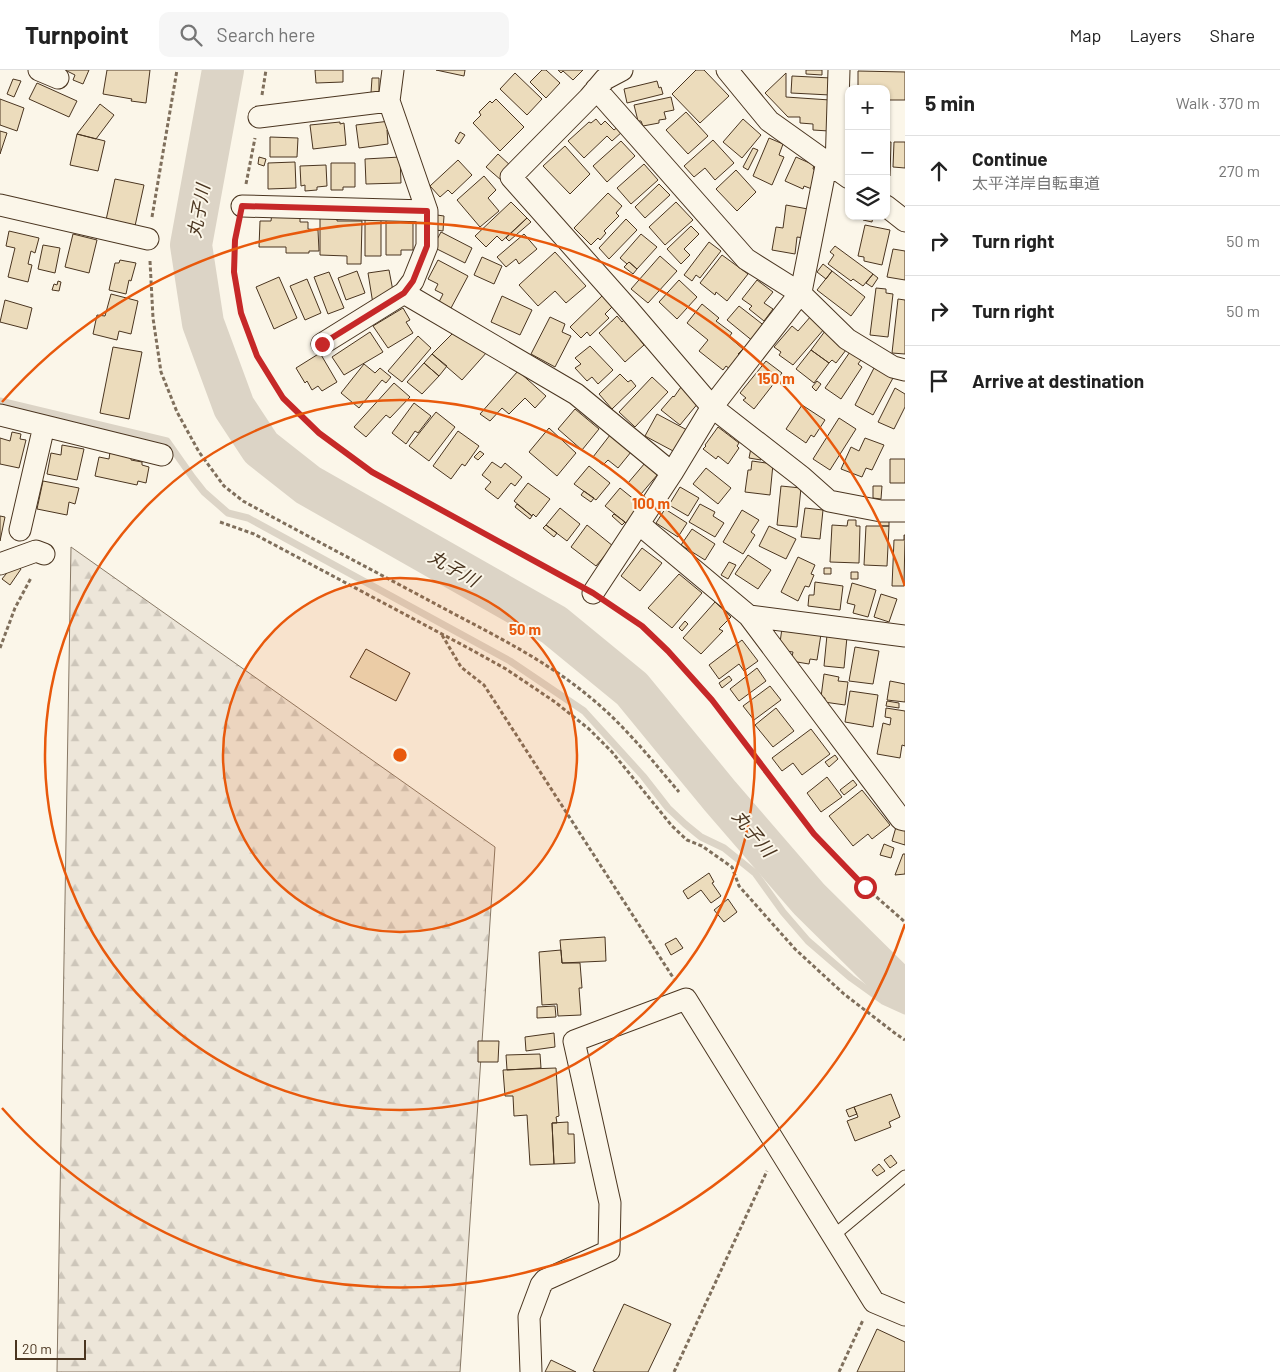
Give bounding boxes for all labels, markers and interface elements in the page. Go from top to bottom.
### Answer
search box [159,12,509,57]
text: Turnpoint [25,20,129,49]
icon: search [177,21,205,49]
text: Search here [217,23,315,46]
text: Map [1069,24,1101,46]
text: Layers [1129,24,1182,46]
text: Share [1210,24,1255,46]
map controls [845,85,890,220]
button: + [845,85,890,130]
text: 5 min [925,90,975,115]
text: Walk · 370 m [1176,93,1260,112]
button: − [845,130,890,175]
text: Continue [972,147,1048,170]
icon: ahead [925,157,953,185]
text: 270 m [1218,161,1260,180]
text: 太平洋岸自転車道 [972,173,1100,192]
button: layers [845,175,890,220]
water label: 丸子川 [182,181,214,239]
icon: right [925,227,953,255]
text: Turn right [972,229,1054,252]
text: 50 m [1226,231,1260,250]
icon: right [925,297,953,325]
text: Turn right [972,299,1054,322]
text: 50 m [1226,301,1260,320]
route end [311,333,334,356]
icon: arrive [925,367,953,395]
text: 150 m [757,369,795,387]
text: Arrive at destination [972,369,1144,392]
text: 100 m [632,494,670,512]
water label: 丸子川 [425,545,485,592]
text: 50 m [509,620,541,638]
centre of rings [391,746,409,764]
water label: 丸子川 [728,805,781,862]
route start [854,876,877,899]
scale bar [15,1337,86,1360]
text: 20 m [22,1340,52,1357]

